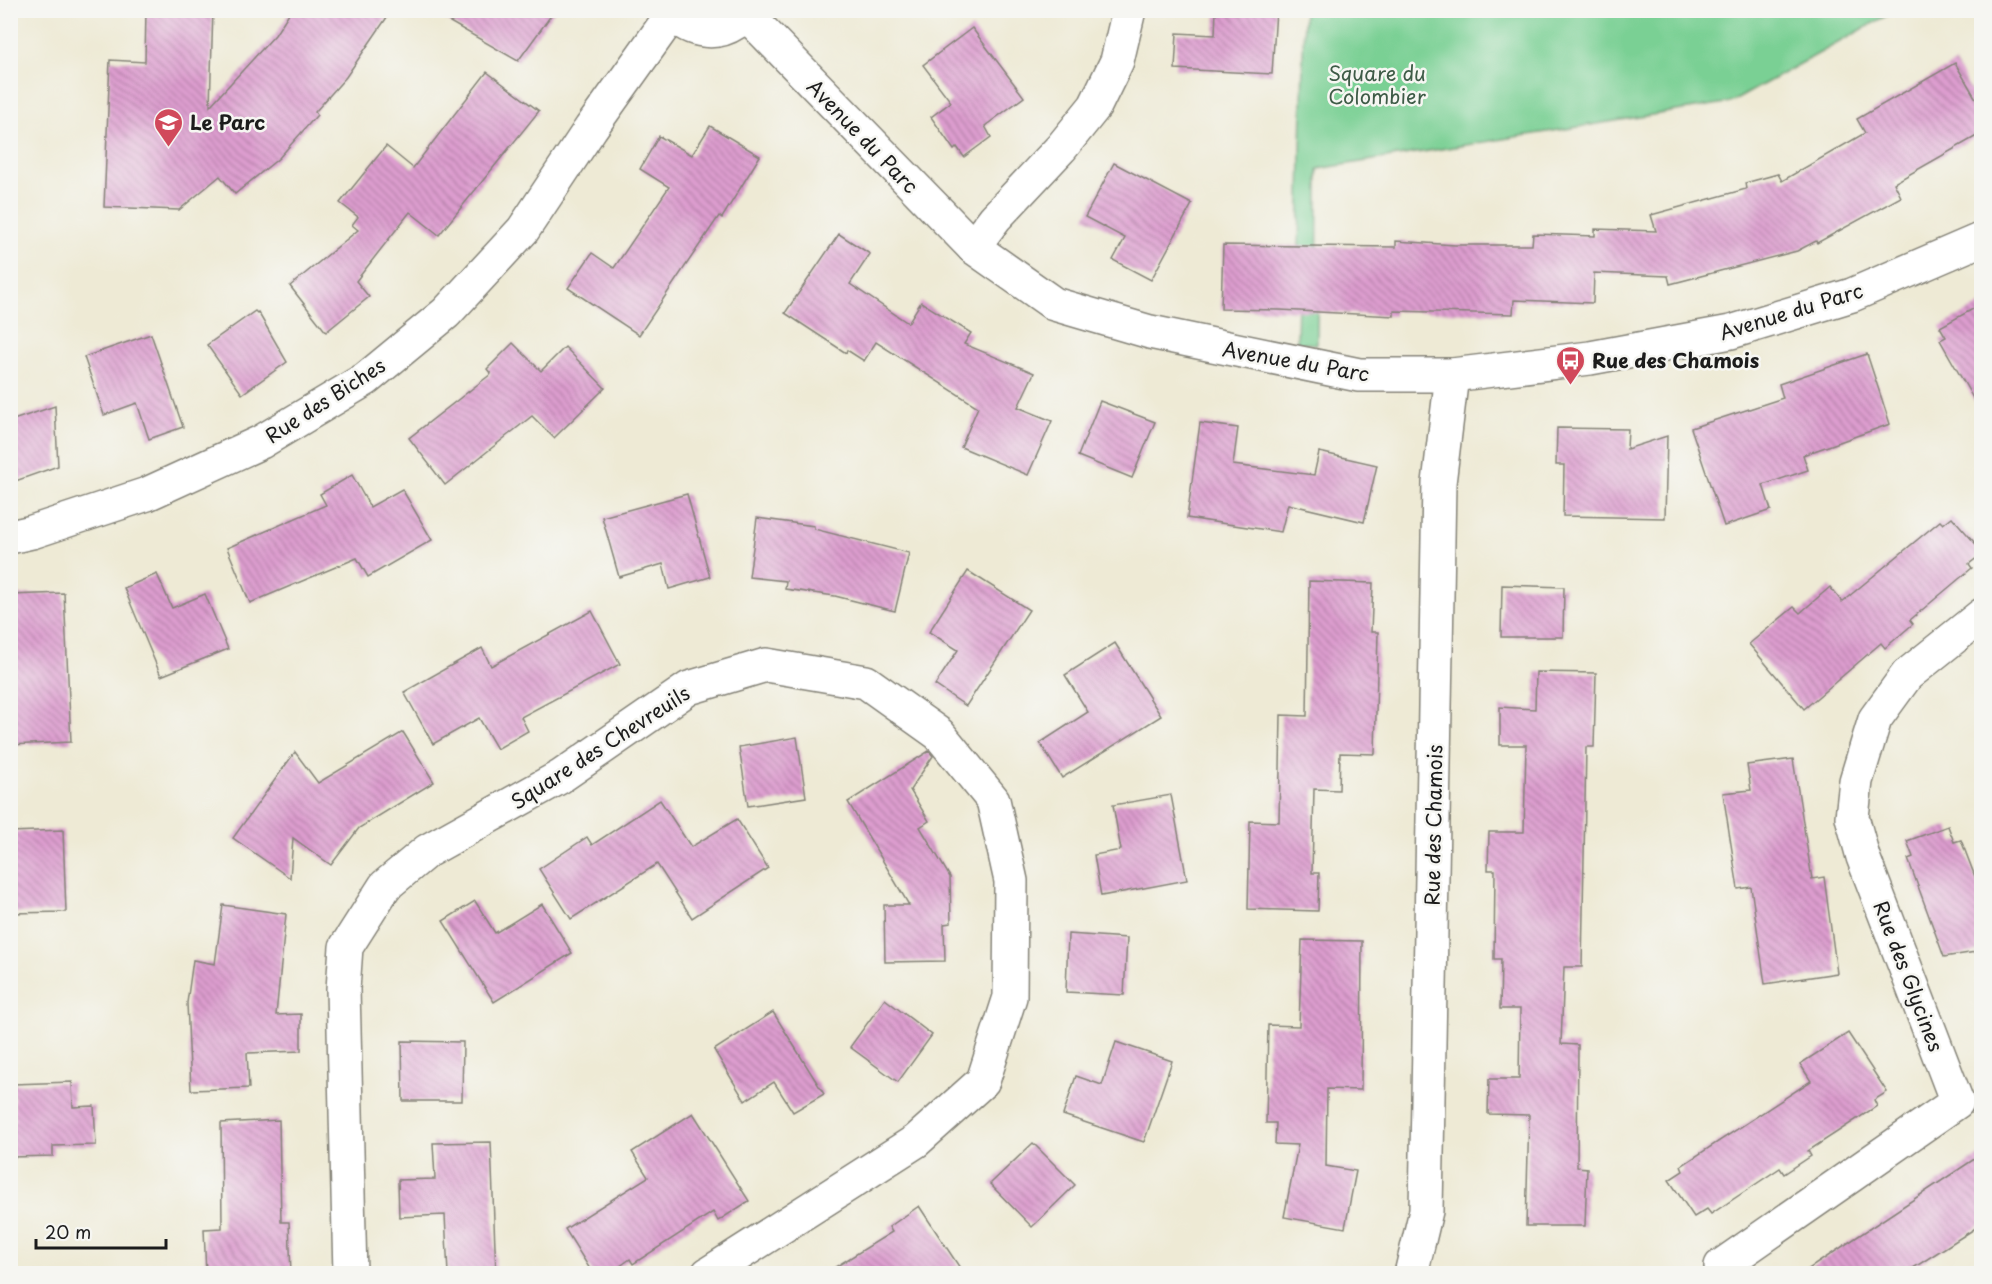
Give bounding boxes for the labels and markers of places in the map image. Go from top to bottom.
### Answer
school or university icon: Le Parc [153,106,185,148]
place label: Le Parc [190,107,265,137]
bus stop icon: Rue des Chamois [1555,344,1587,386]
place label: Rue des Chamois [1592,345,1760,375]

